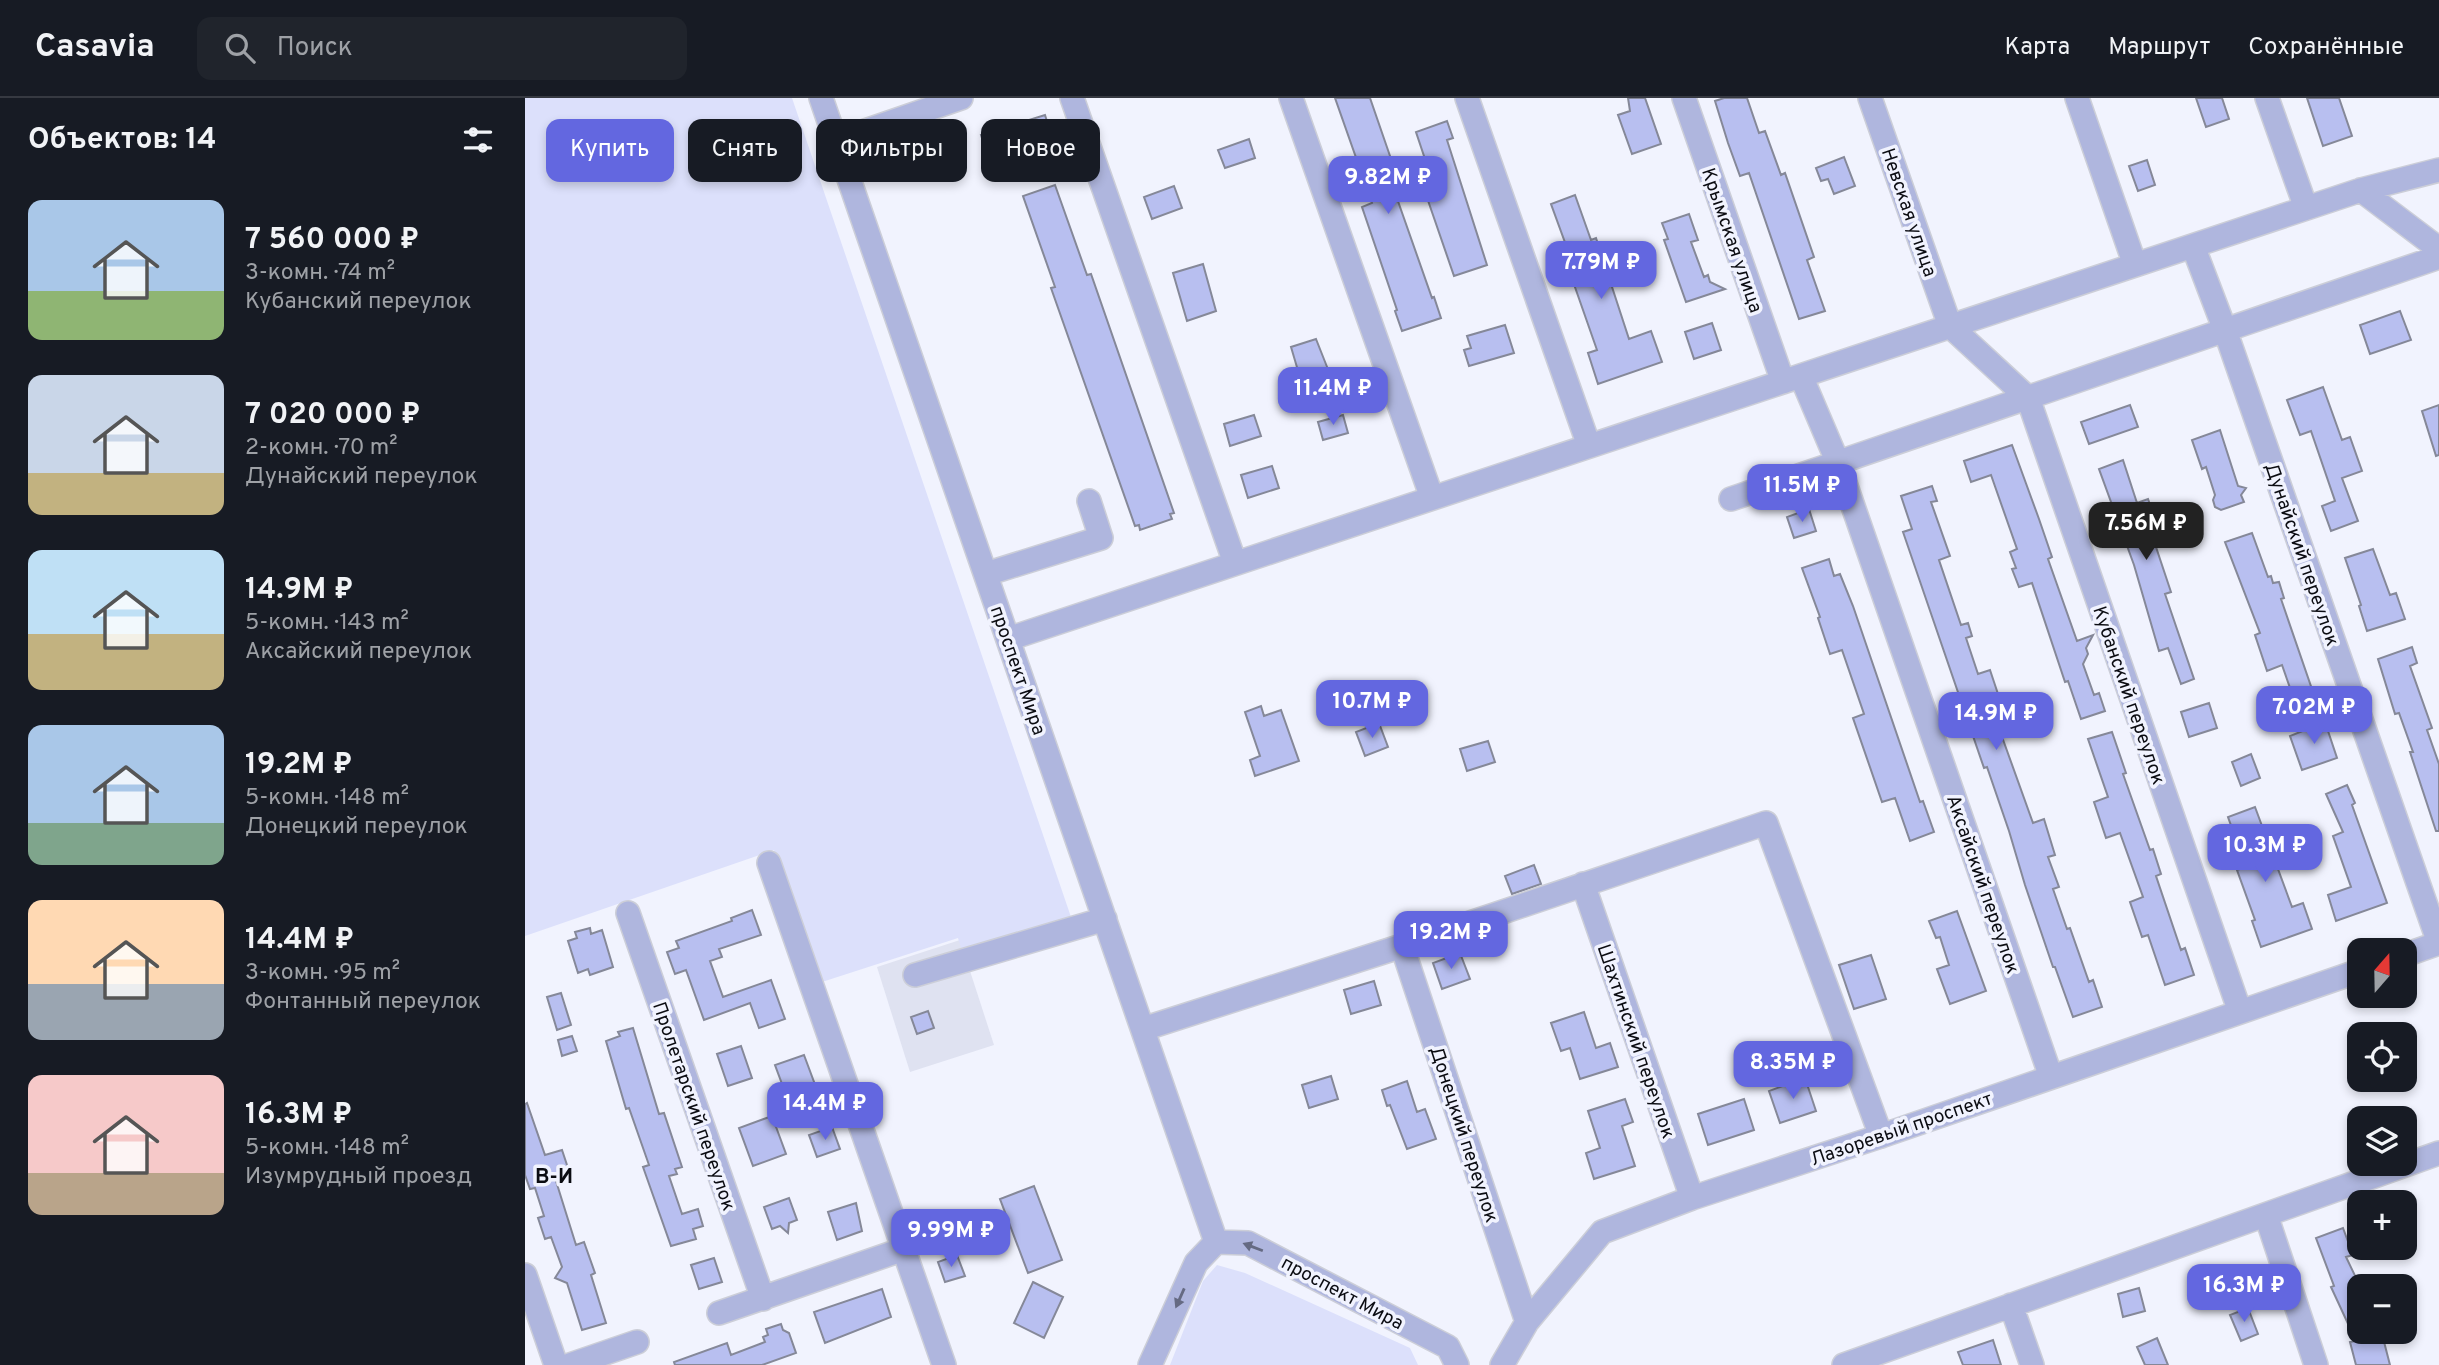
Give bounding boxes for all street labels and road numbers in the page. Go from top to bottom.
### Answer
street label: Невская улица [1875,145,1941,280]
street label: Крымская улица [1695,165,1767,316]
street label: Дунайский переулок [2258,460,2344,650]
street label: проспект Мира [984,603,1050,738]
street label: Кубанский переулок [2086,603,2170,788]
street label: Аксайский переулок [1940,792,2024,977]
street label: Шахтинский переулок [1591,941,1680,1142]
street label: Пролетарский переулок [646,999,740,1214]
street label: Донецкий переулок [1423,1043,1503,1226]
street label: Лазоревый проспект [1808,1087,1996,1172]
street label: проспект Мира [1277,1251,1407,1336]

